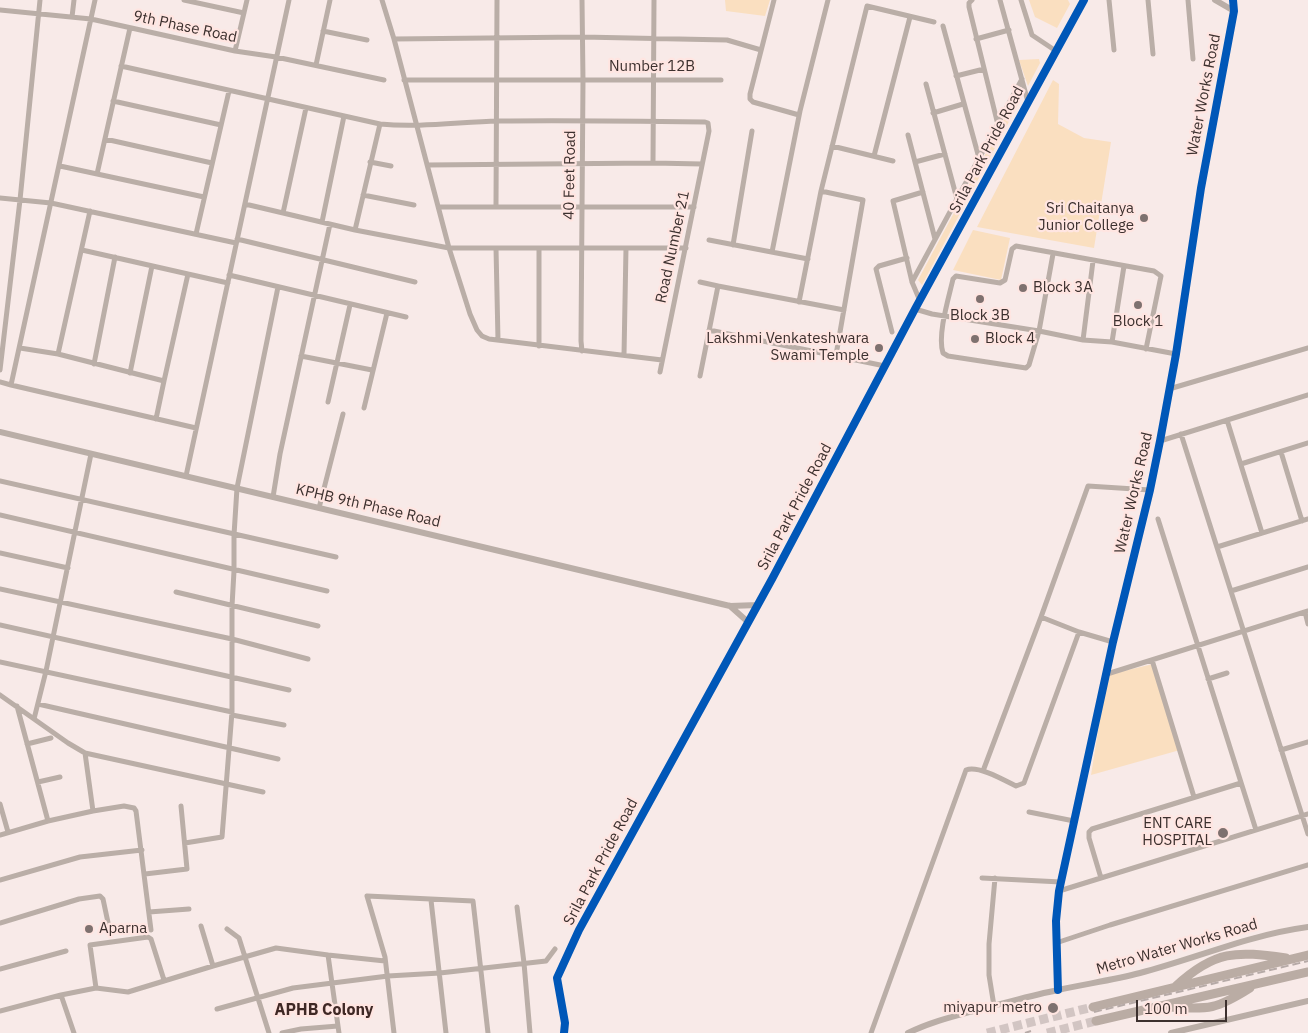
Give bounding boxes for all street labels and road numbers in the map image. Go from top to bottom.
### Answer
street label: 9th Phase Road [132,7,238,47]
street label: Water Works Road [1183,33,1225,157]
street label: Number 12B [609,58,695,76]
street label: Srila Park Pride Road [946,84,1028,216]
street label: 40 Feet Road [560,130,580,220]
street label: Road Number 21 [652,189,694,305]
street label: Water Works Road [1111,431,1157,555]
street label: Srila Park Pride Road [754,441,836,573]
street label: KPHB 9th Phase Road [294,481,442,531]
street label: Srila Park Pride Road [560,796,642,928]
street label: Metro Water Works Road [1094,915,1260,979]

